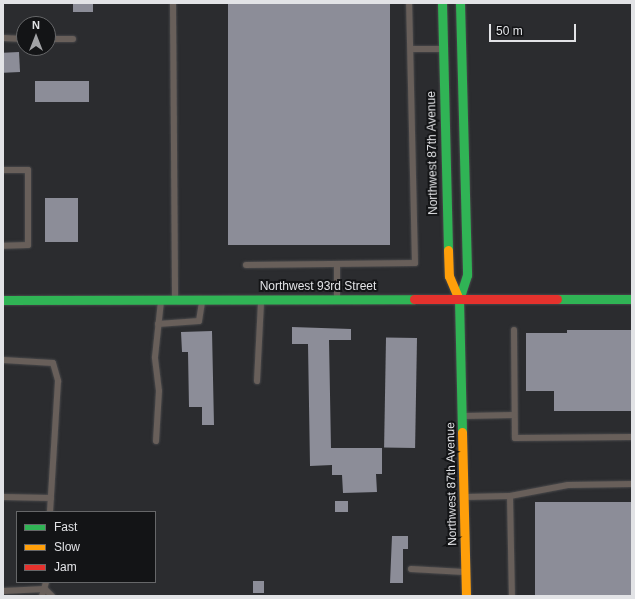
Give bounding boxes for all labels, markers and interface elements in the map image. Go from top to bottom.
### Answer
north arrow [16,16,56,56]
scale bar [491,16,578,42]
text: N [32,19,40,31]
text: 50 m [496,24,523,38]
street label: Northwest 87th Avenue [425,91,441,215]
street label: Northwest 93rd Street [260,280,376,294]
street label: Northwest 87th Avenue [444,422,460,546]
legend [16,511,156,583]
text: Fast [54,520,77,534]
text: Slow [54,540,80,554]
text: Jam [54,560,77,574]

